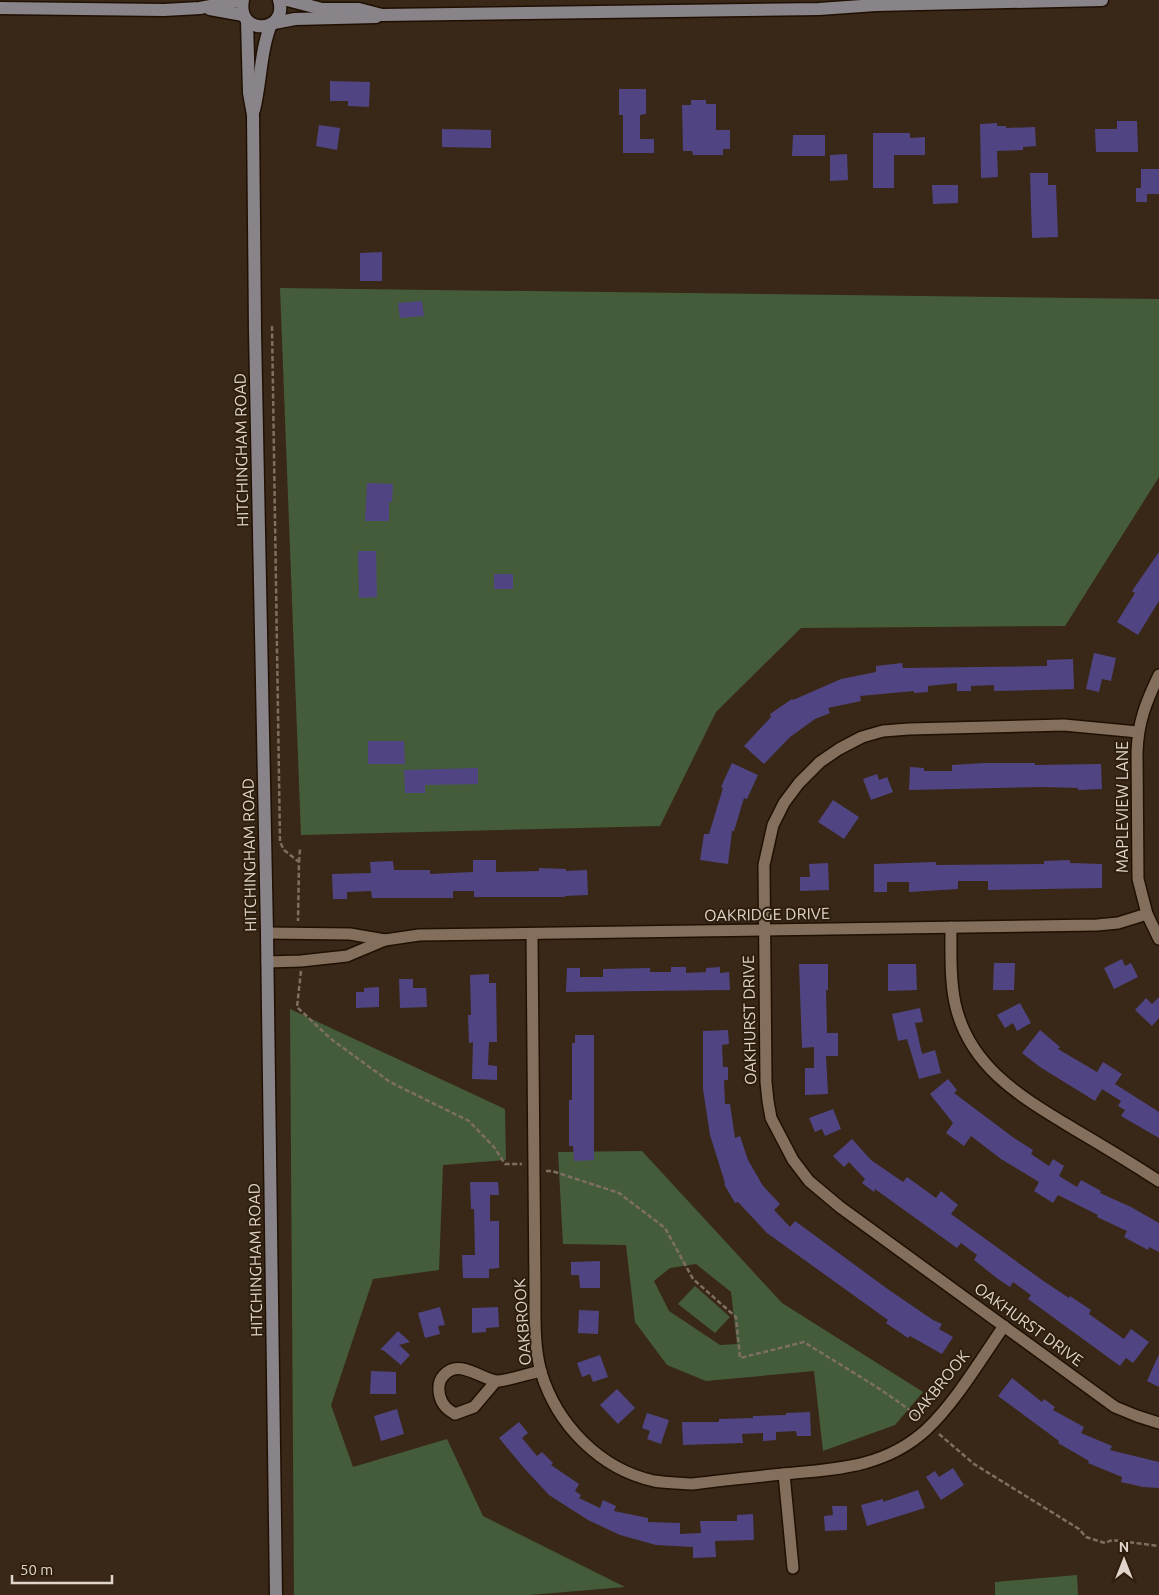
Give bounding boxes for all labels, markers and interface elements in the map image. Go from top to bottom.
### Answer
street label: HITCHINGHAM ROAD [231,373,251,527]
street label: MAPLEVIEW LANE [1113,741,1131,873]
street label: HITCHINGHAM ROAD [239,778,259,932]
street label: OAKRIDGE DRIVE [704,904,830,924]
street label: OAKHURST DRIVE [739,955,759,1085]
street label: HITCHINGHAM ROAD [245,1183,265,1337]
street label: OAKBROOK [510,1278,534,1366]
street label: OAKHURST DRIVE [971,1279,1087,1369]
street label: OAKBROOK [904,1346,973,1426]
north arrow [1099,1535,1149,1585]
text: N [1119,1539,1129,1555]
scale bar [12,1552,112,1584]
text: 50 m [20,1561,53,1578]

